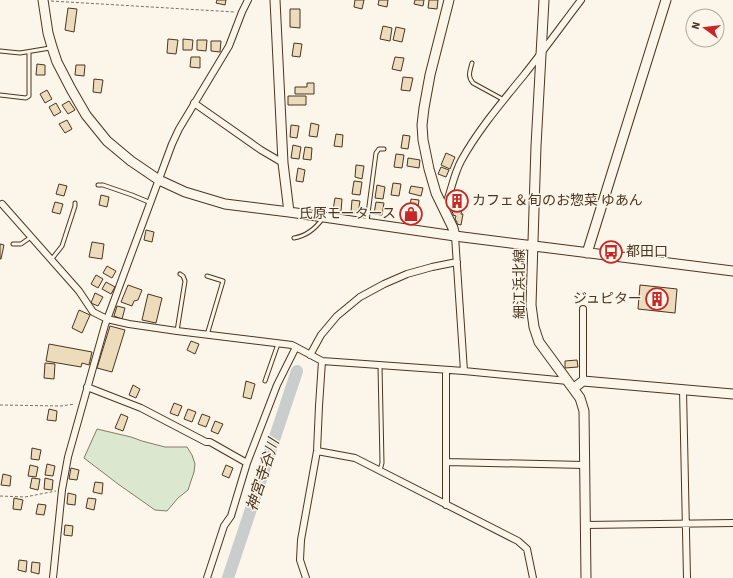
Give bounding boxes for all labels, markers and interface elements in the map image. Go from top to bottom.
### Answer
north arrow [685,8,725,48]
text: N [688,20,704,31]
building icon: カフェ＆旬のお惣菜 ゆあん [444,188,470,214]
place label: カフェ＆旬のお惣菜 ゆあん [472,191,643,211]
shop icon: 氏原モータース [398,201,424,227]
place label: 氏原モータース [299,204,396,224]
bus stop icon: 都田口 [598,239,624,265]
place label: 都田口 [626,242,668,262]
street label: 細江浜北線 [510,249,530,319]
building icon: ジュピター [644,286,670,312]
place label: ジュピター [573,289,642,309]
water label: 神宮寺谷川 [241,434,285,514]

